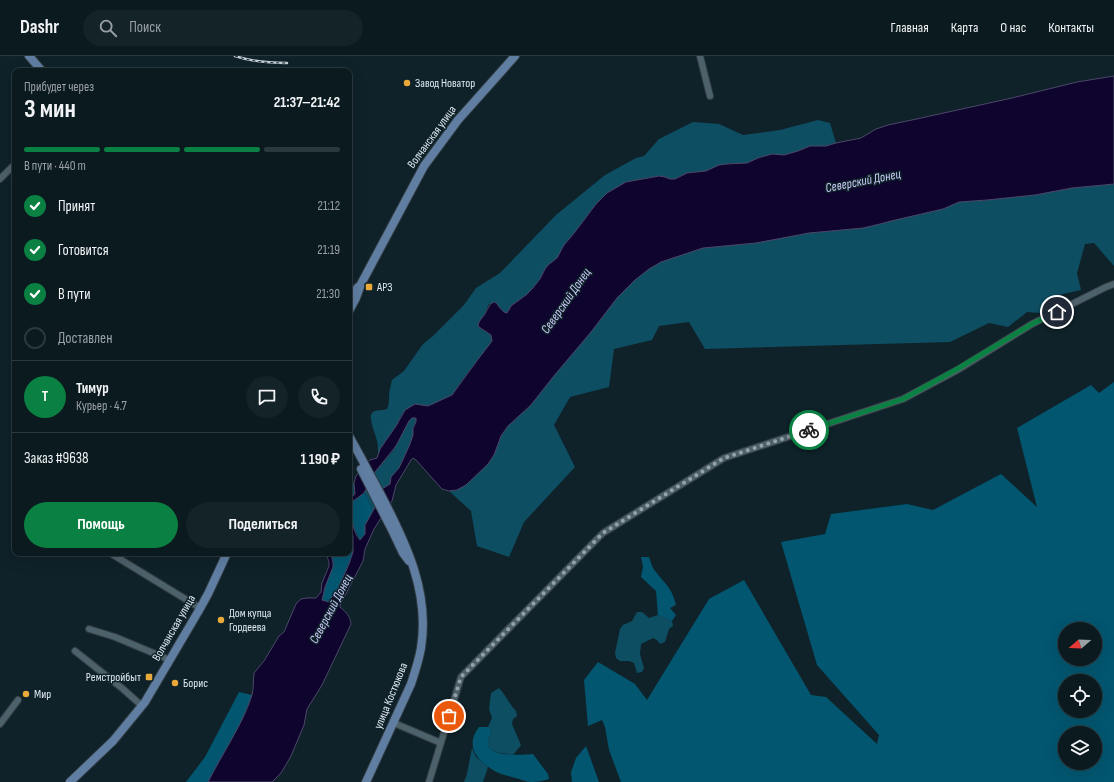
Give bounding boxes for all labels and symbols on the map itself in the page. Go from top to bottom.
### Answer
place label: Завод Новатор [415,76,475,91]
marker: Завод Новатор [402,78,412,88]
street label: Волчанская улица [404,102,460,171]
water label: Северский Донец [824,166,903,196]
water label: Северский Донец [538,265,595,337]
place label: АРЗ [376,280,392,295]
marker: АРЗ [364,282,374,292]
pin [1040,295,1074,329]
courier [789,410,829,450]
water label: Северский Донец [306,571,356,646]
street label: Волчанская улица [149,592,199,664]
place label: Дом купца Гордеева [229,606,272,635]
marker: Дом купца Гордеева [216,615,226,625]
north arrow [1058,622,1102,666]
street label: улица Костюкова [371,660,411,731]
place label: Ремстройбыт [86,670,141,685]
marker: Ремстройбыт [144,672,154,682]
place label: Борис [183,676,208,691]
marker: Борис [170,678,180,688]
place label: Мир [34,687,51,702]
marker: Мир [21,689,31,699]
pin [432,699,466,733]

